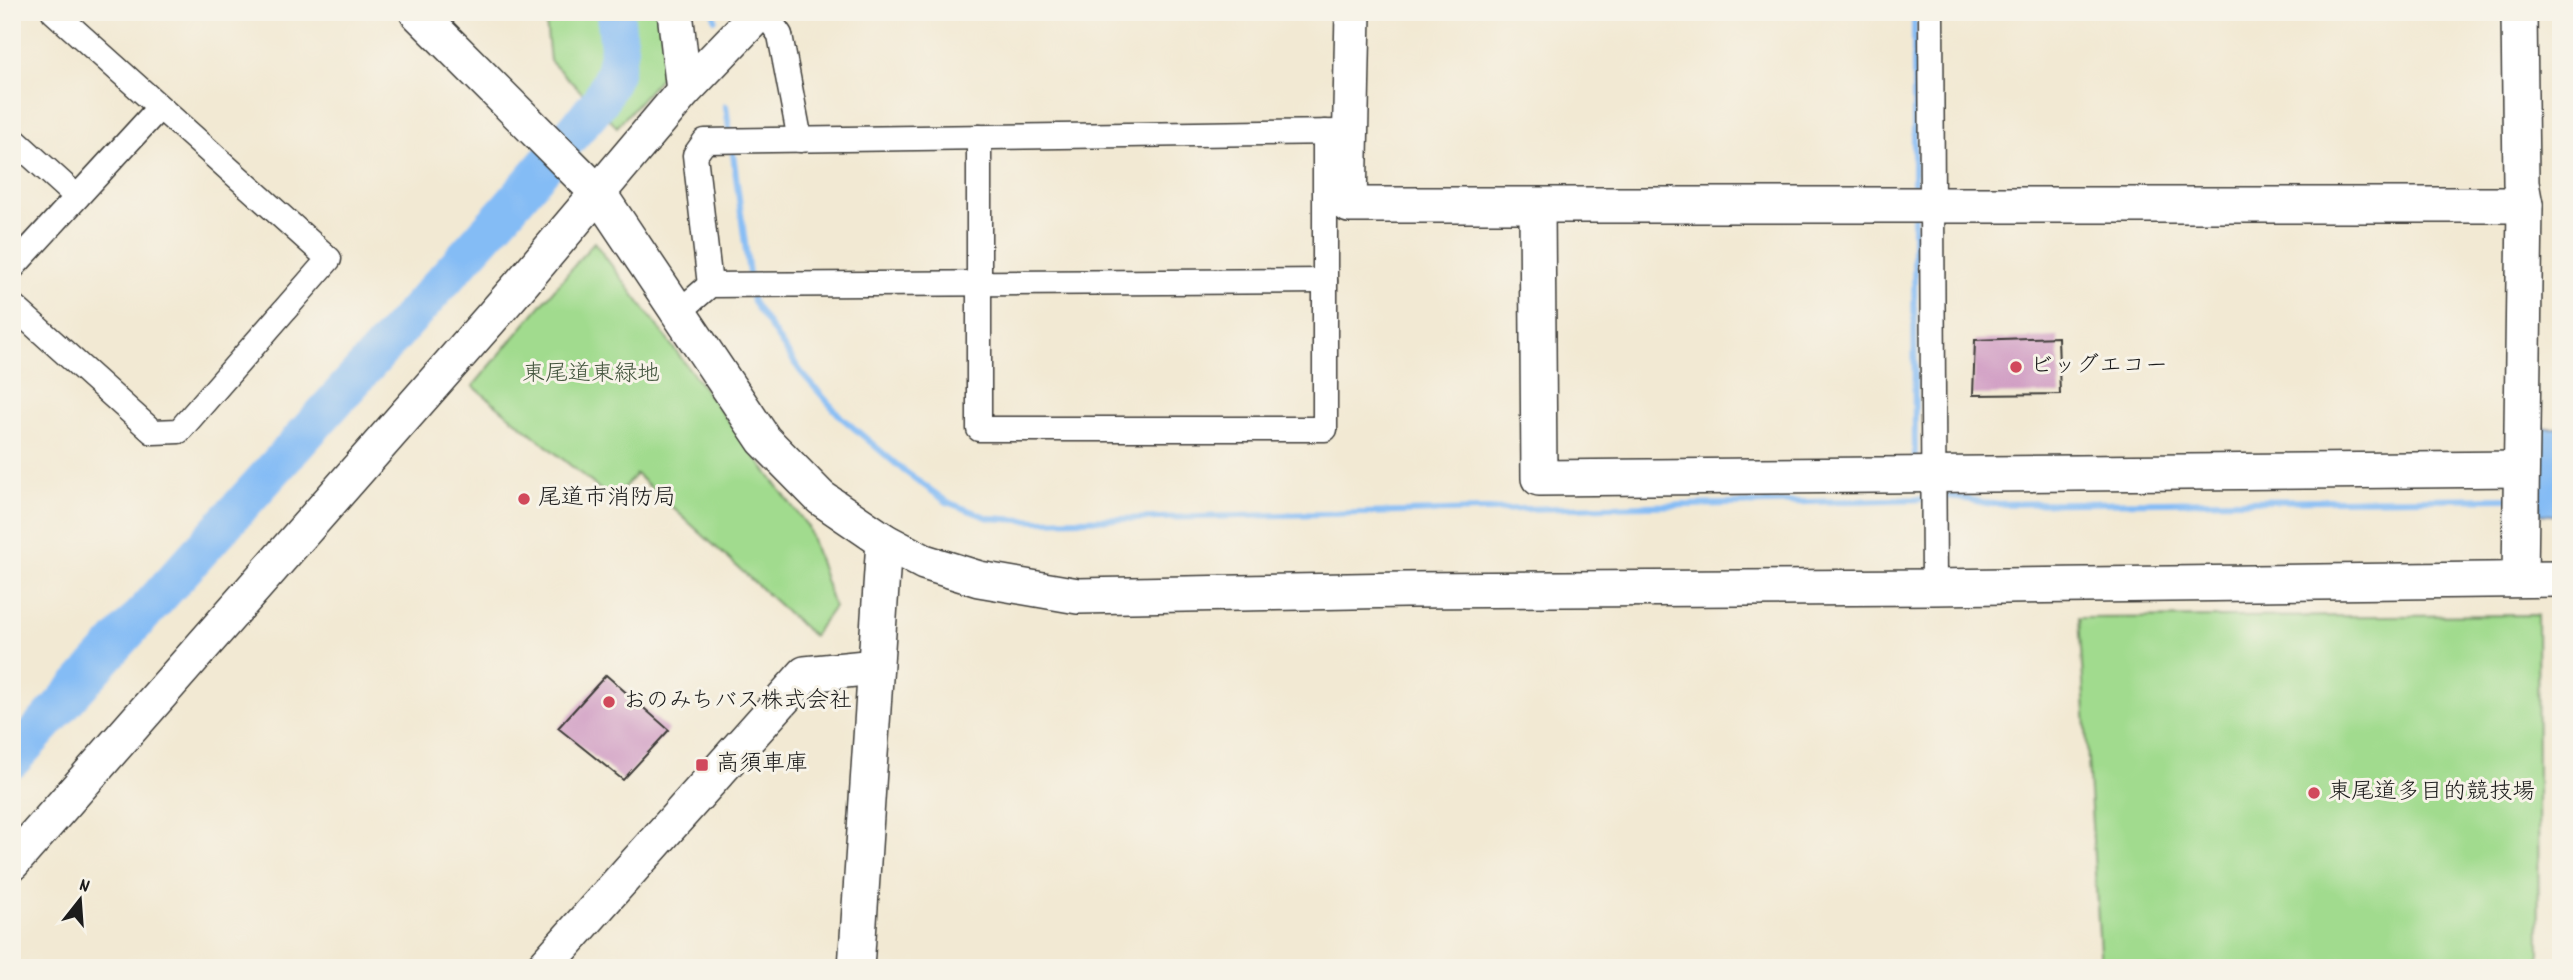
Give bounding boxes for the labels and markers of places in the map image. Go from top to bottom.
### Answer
place label: ビッグエコー [2030,351,2168,384]
marker: ビッグエコー [2008,359,2024,375]
place label: 尾道市消防局 [538,483,676,516]
marker: 尾道市消防局 [516,491,532,507]
place label: おのみちバス株式会社 [623,686,852,719]
marker: おのみちバス株式会社 [601,694,617,710]
place label: 高須車庫 [716,749,808,782]
marker: 高須車庫 [694,757,710,773]
place label: 東尾道多目的競技場 [2328,777,2535,810]
marker: 東尾道多目的競技場 [2306,785,2322,801]

